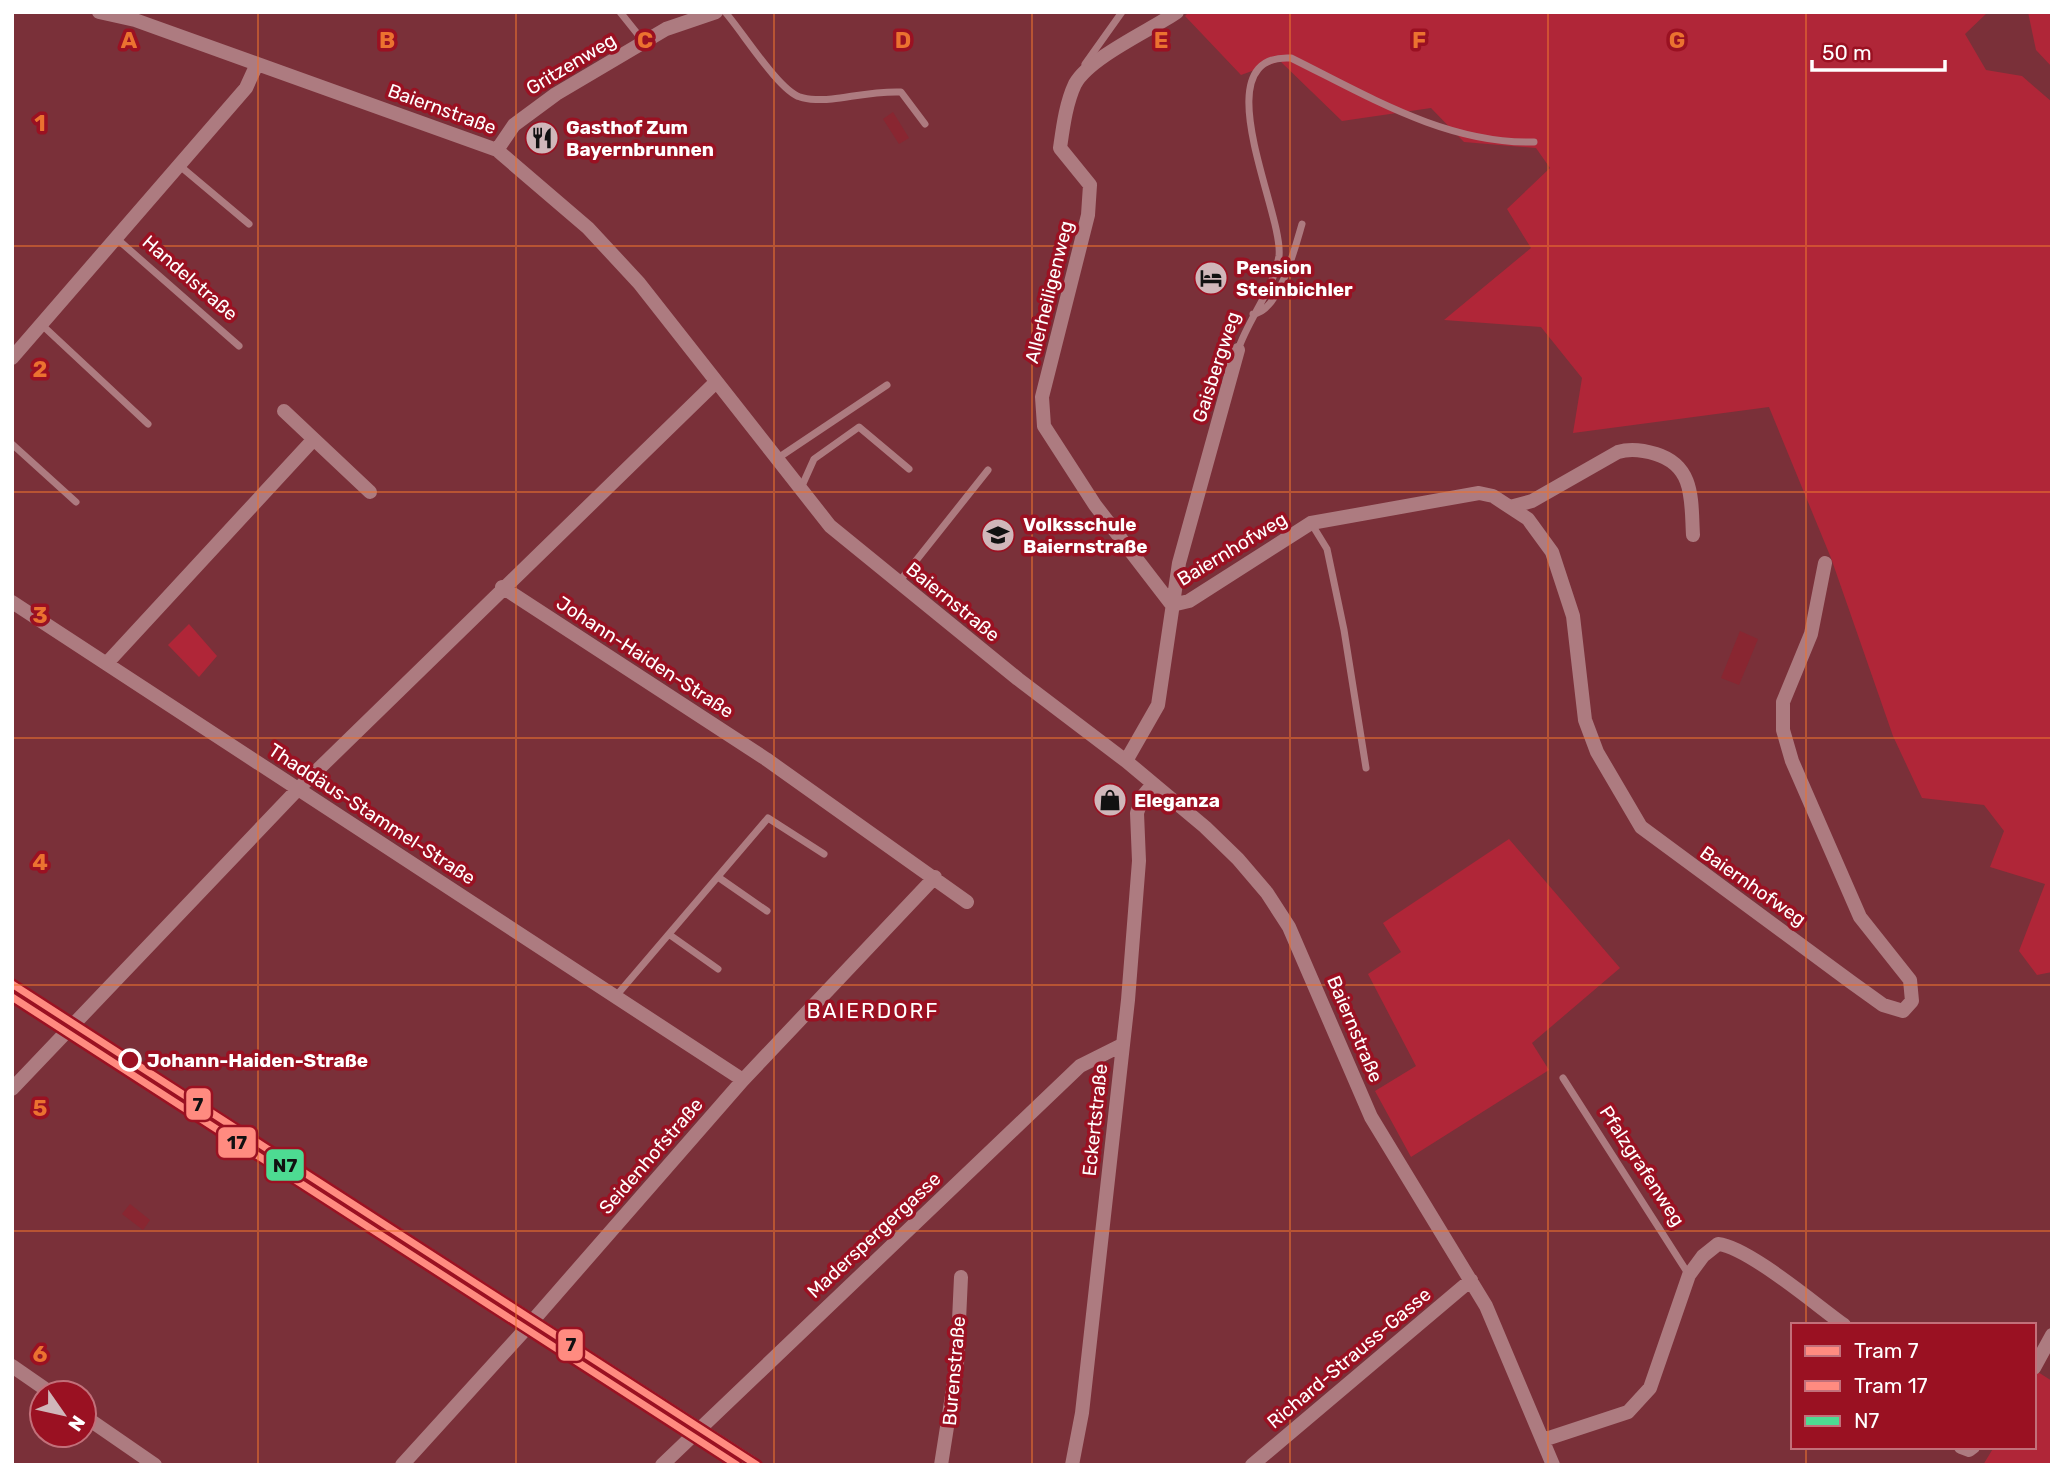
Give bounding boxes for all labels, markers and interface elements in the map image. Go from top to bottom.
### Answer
text: A [121,26,138,54]
text: B [379,26,395,54]
text: C [637,26,653,54]
text: D [895,26,911,54]
text: E [1154,26,1168,54]
text: F [1412,26,1426,54]
text: G [1669,26,1685,54]
street label: Gritzenweg [522,28,620,100]
scale bar [1812,28,1945,72]
text: 50 m [1822,40,1872,65]
street label: Baiernstraße [385,79,499,139]
text: 1 [34,109,46,137]
place label: Gasthof Zum Bayernbrunnen [566,116,714,161]
restaurant icon: Gasthof Zum Bayernbrunnen [523,119,561,157]
street label: Allerheiligenweg [1020,218,1078,366]
street label: Handelstraße [138,230,242,326]
place label: Pension Steinbichler [1236,256,1353,301]
hotel icon: Pension Steinbichler [1192,259,1230,297]
street label: Gaisbergweg [1187,309,1245,425]
text: 2 [33,355,47,383]
street label: Baiernhofweg [1173,507,1291,591]
place label: Volksschule Baiernstraße [1023,513,1148,558]
school or university icon: Volksschule Baiernstraße [979,516,1017,554]
street label: Baiernstraße [902,557,1004,647]
street label: Johann-Haiden-Straße [552,591,738,723]
text: 3 [32,601,48,629]
street label: Thaddäus-Stammel-Straße [264,738,480,890]
shop icon: Eleganza [1091,781,1129,819]
place label: Eleganza [1134,789,1220,812]
street label: Baiernhofweg [1696,841,1810,931]
text: 4 [32,848,48,876]
street label: Baiernstraße [1322,972,1388,1086]
district label: BAIERDORF [807,998,939,1023]
marker: Johann-Haiden-Straße [119,1049,141,1071]
place label: Johann-Haiden-Straße [147,1049,368,1072]
street label: Eckertstraße [1078,1063,1112,1177]
line badge: 7 [185,1087,212,1121]
text: 7 [193,1093,204,1116]
street label: Seidenhofstraße [594,1093,708,1219]
text: 5 [33,1094,48,1122]
street label: Pfalzgrafenweg [1595,1101,1689,1231]
line badge: 17 [217,1126,257,1159]
text: 17 [227,1131,247,1154]
line badge: N7 [265,1148,305,1182]
text: N7 [273,1154,297,1177]
street label: Maderspergergasse [802,1167,946,1303]
street label: Richard-Strauss-Gasse [1262,1283,1436,1433]
street label: Burenstraße [938,1315,970,1427]
legend [1791,1323,2036,1449]
line badge: 7 [557,1328,584,1362]
text: 7 [566,1333,577,1356]
text: Tram 7 [1854,1338,1919,1363]
text: 6 [33,1340,48,1368]
text: Tram 17 [1854,1373,1928,1398]
north arrow [28,1379,98,1449]
text: N7 [1854,1408,1880,1433]
text: N [63,1411,90,1435]

